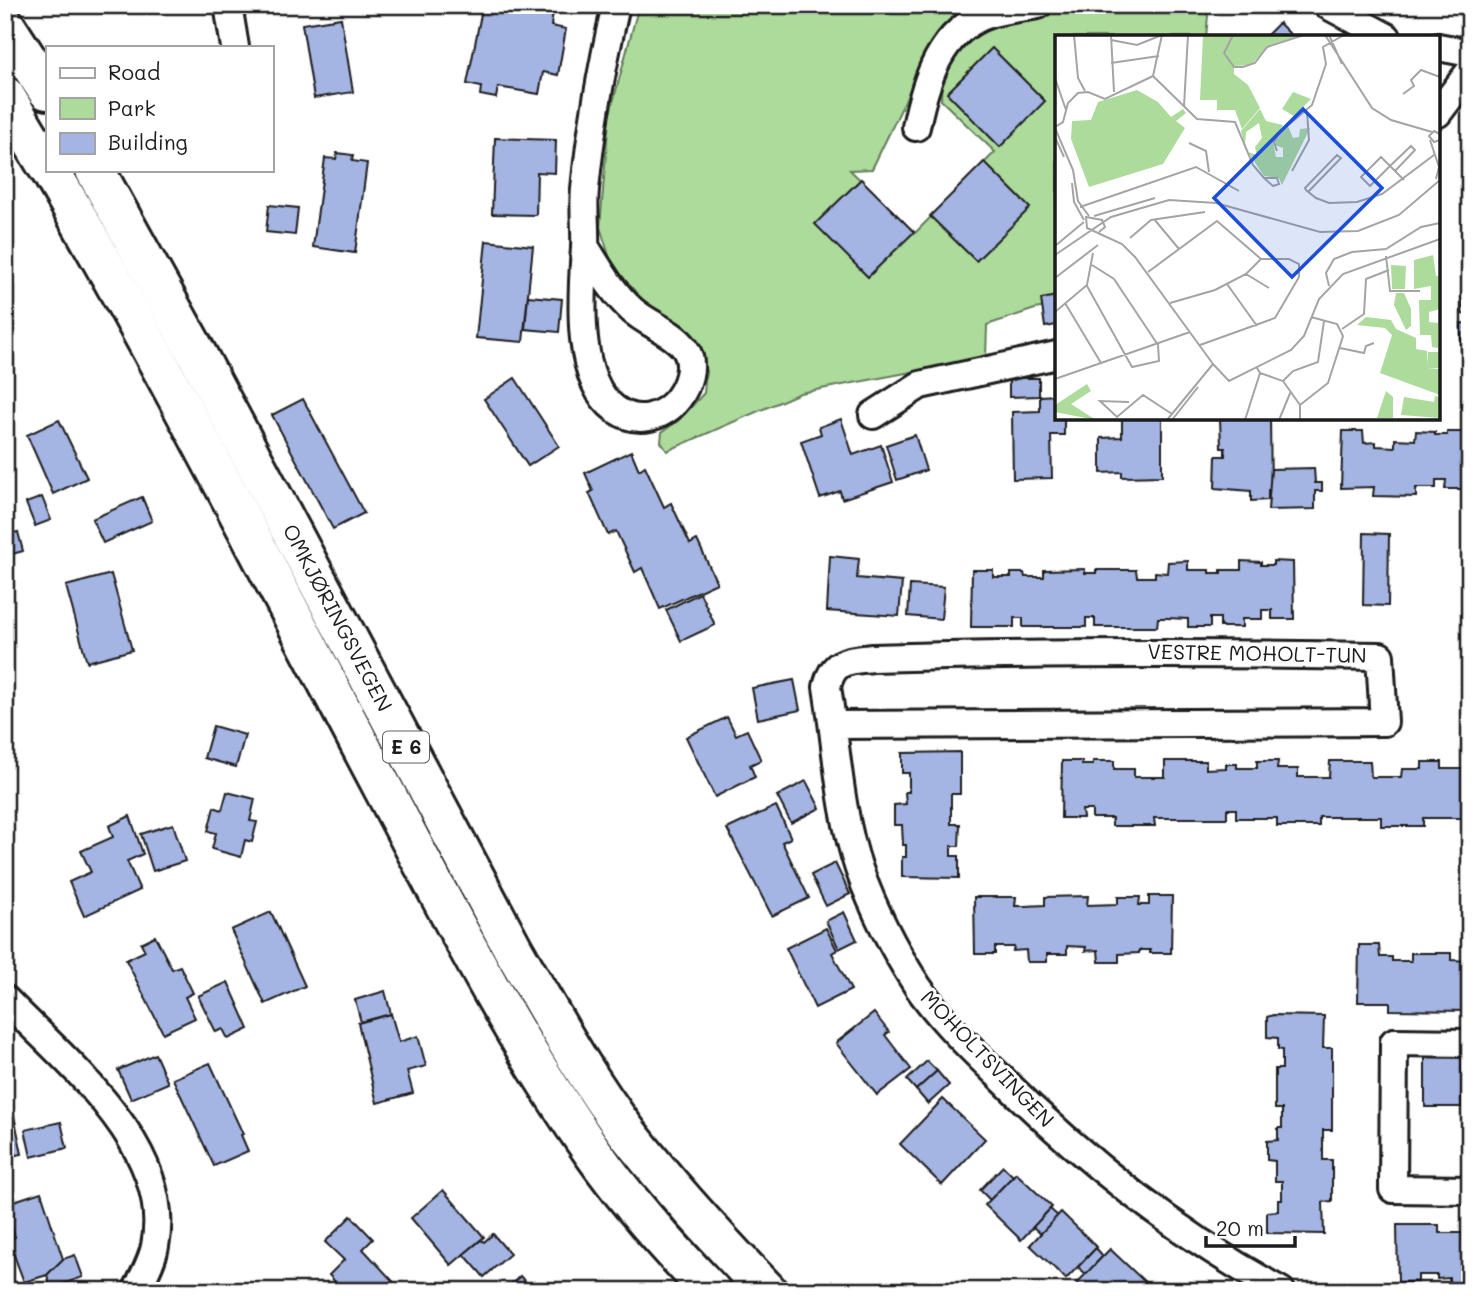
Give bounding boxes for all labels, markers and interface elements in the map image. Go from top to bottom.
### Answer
inset map [1055,35,1440,420]
legend [46,46,273,172]
text: Road [108,58,160,85]
text: Park [108,94,156,121]
text: Building [108,128,188,155]
street label: OMKJØRINGSVEGEN [277,519,399,716]
street label: VESTRE MOHOLT-TUN [1147,637,1367,668]
road number: E 6 [383,732,429,762]
street label: MOHOLTSVINGEN [916,984,1061,1132]
scale bar [1206,1205,1295,1249]
text: 20 m [1216,1214,1264,1241]

